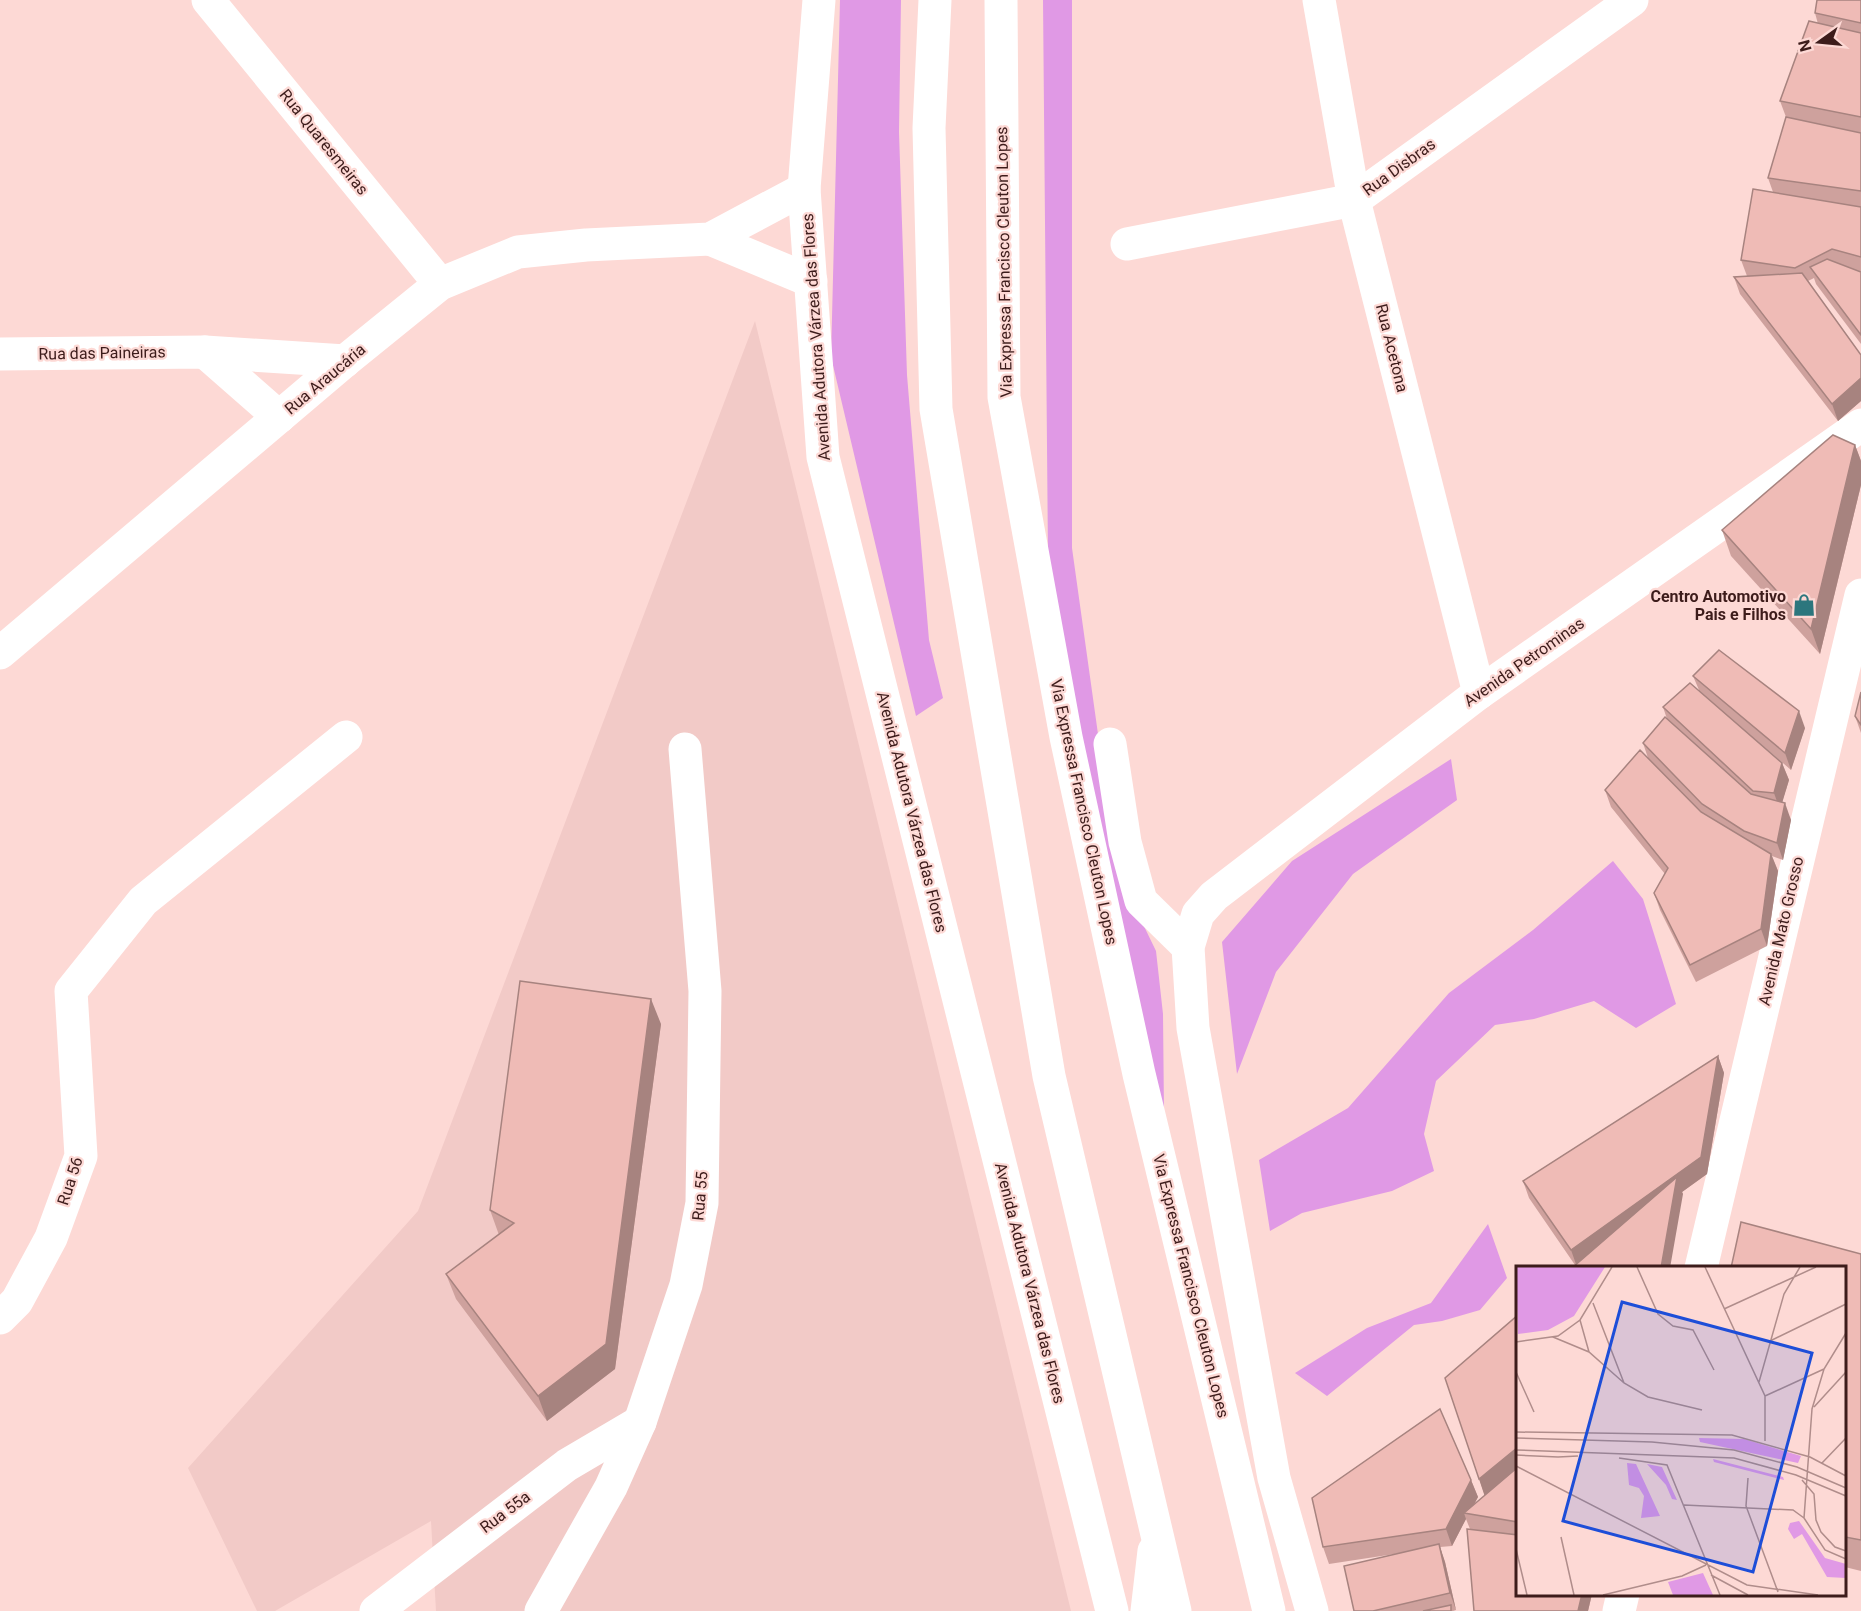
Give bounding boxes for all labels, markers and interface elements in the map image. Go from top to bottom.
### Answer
north arrow [1789,12,1849,72]
text: N [1794,38,1816,54]
street label: Rua Quaresmeiras [276,85,372,199]
street label: Via Expressa Francisco Cleuton Lopes [992,126,1016,398]
street label: Rua Disbras [1359,134,1439,200]
street label: Avenida Adutora Várzea das Flores [798,213,834,461]
street label: Rua Acetona [1372,302,1412,394]
street label: Rua Araucária [281,340,369,418]
street label: Rua das Paineiras [38,342,166,364]
place label: Centro Automotivo Pais e Filhos [1650,587,1786,624]
shop icon: Centro Automotivo Pais e Filhos [1791,592,1817,618]
street label: Avenida Petrominas [1460,613,1588,711]
street label: Via Expressa Francisco Cleuton Lopes [1047,677,1121,947]
street label: Avenida Adutora Várzea das Flores [873,690,951,934]
street label: Avenida Mato Grosso [1755,855,1807,1007]
street label: Via Expressa Francisco Cleuton Lopes [1149,1152,1233,1420]
street label: Rua 56 [53,1155,87,1207]
street label: Avenida Adutora Várzea das Flores [991,1161,1069,1405]
street label: Rua 55 [688,1171,712,1221]
inset map [1516,1266,1846,1596]
street label: Rua 55a [476,1487,534,1537]

